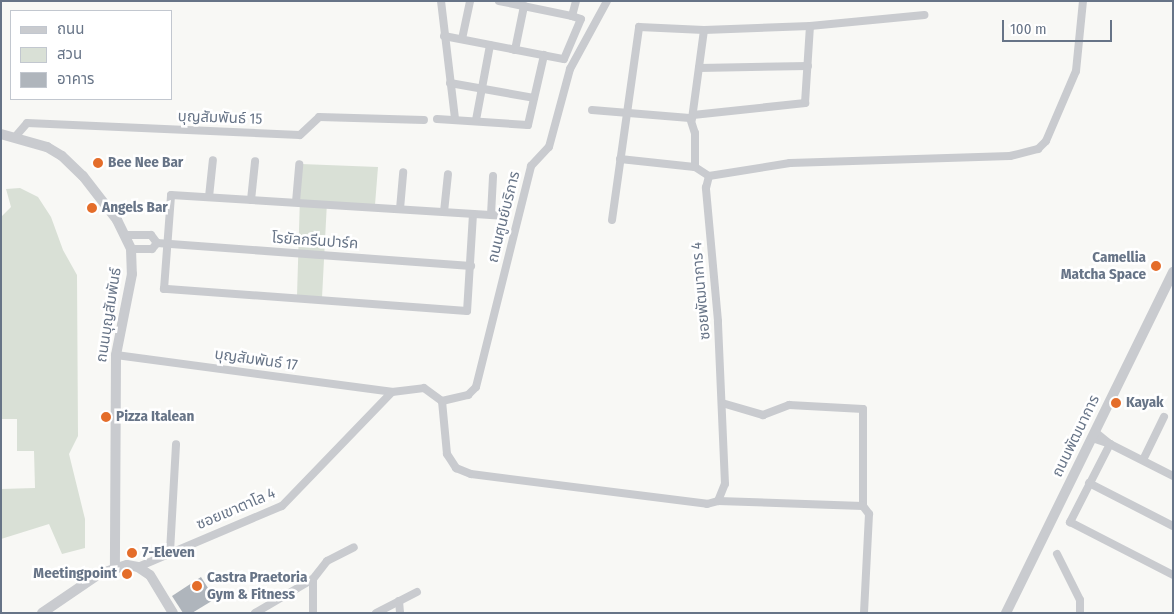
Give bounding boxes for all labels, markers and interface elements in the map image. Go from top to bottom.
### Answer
legend [10,10,172,100]
scale bar [1004,10,1114,42]
text: ถนน [57,20,84,38]
text: 100 m [1010,20,1047,38]
text: สวน [57,45,82,63]
text: อาคาร [57,70,94,88]
street label: บุญสัมพันธ์ 15 [177,108,263,128]
place label: Bee Nee Bar [108,154,183,172]
marker: Bee Nee Bar [92,157,104,169]
street label: ถนนศูนย์บริการ [484,169,524,265]
place label: Angels Bar [102,199,168,217]
marker: Angels Bar [86,202,98,214]
street label: โรยัลกรีนปาร์ค [271,229,359,253]
street label: ซอยพัฒนาการ 4 [688,241,714,341]
place label: Camellia Matcha Space [1061,248,1146,283]
marker: Camellia Matcha Space [1150,260,1162,272]
street label: ถนนบุญสัมพันธ์ [93,266,125,364]
street label: บุญสัมพันธ์ 17 [213,345,299,375]
street label: ถนนพัฒนาการ [1048,392,1104,480]
place label: Kayak [1126,394,1164,412]
marker: Kayak [1110,397,1122,409]
place label: Pizza Italean [116,408,194,426]
marker: Pizza Italean [100,411,112,423]
street label: ซอยเขาตาโล 4 [194,484,278,534]
place label: 7-Eleven [142,544,195,562]
marker: 7-Eleven [126,547,138,559]
place label: Meetingpoint [33,565,117,583]
marker: Meetingpoint [121,568,133,580]
place label: Castra Praetoria Gym & Fitness [207,568,307,603]
marker: Castra Praetoria Gym & Fitness [191,580,203,592]

